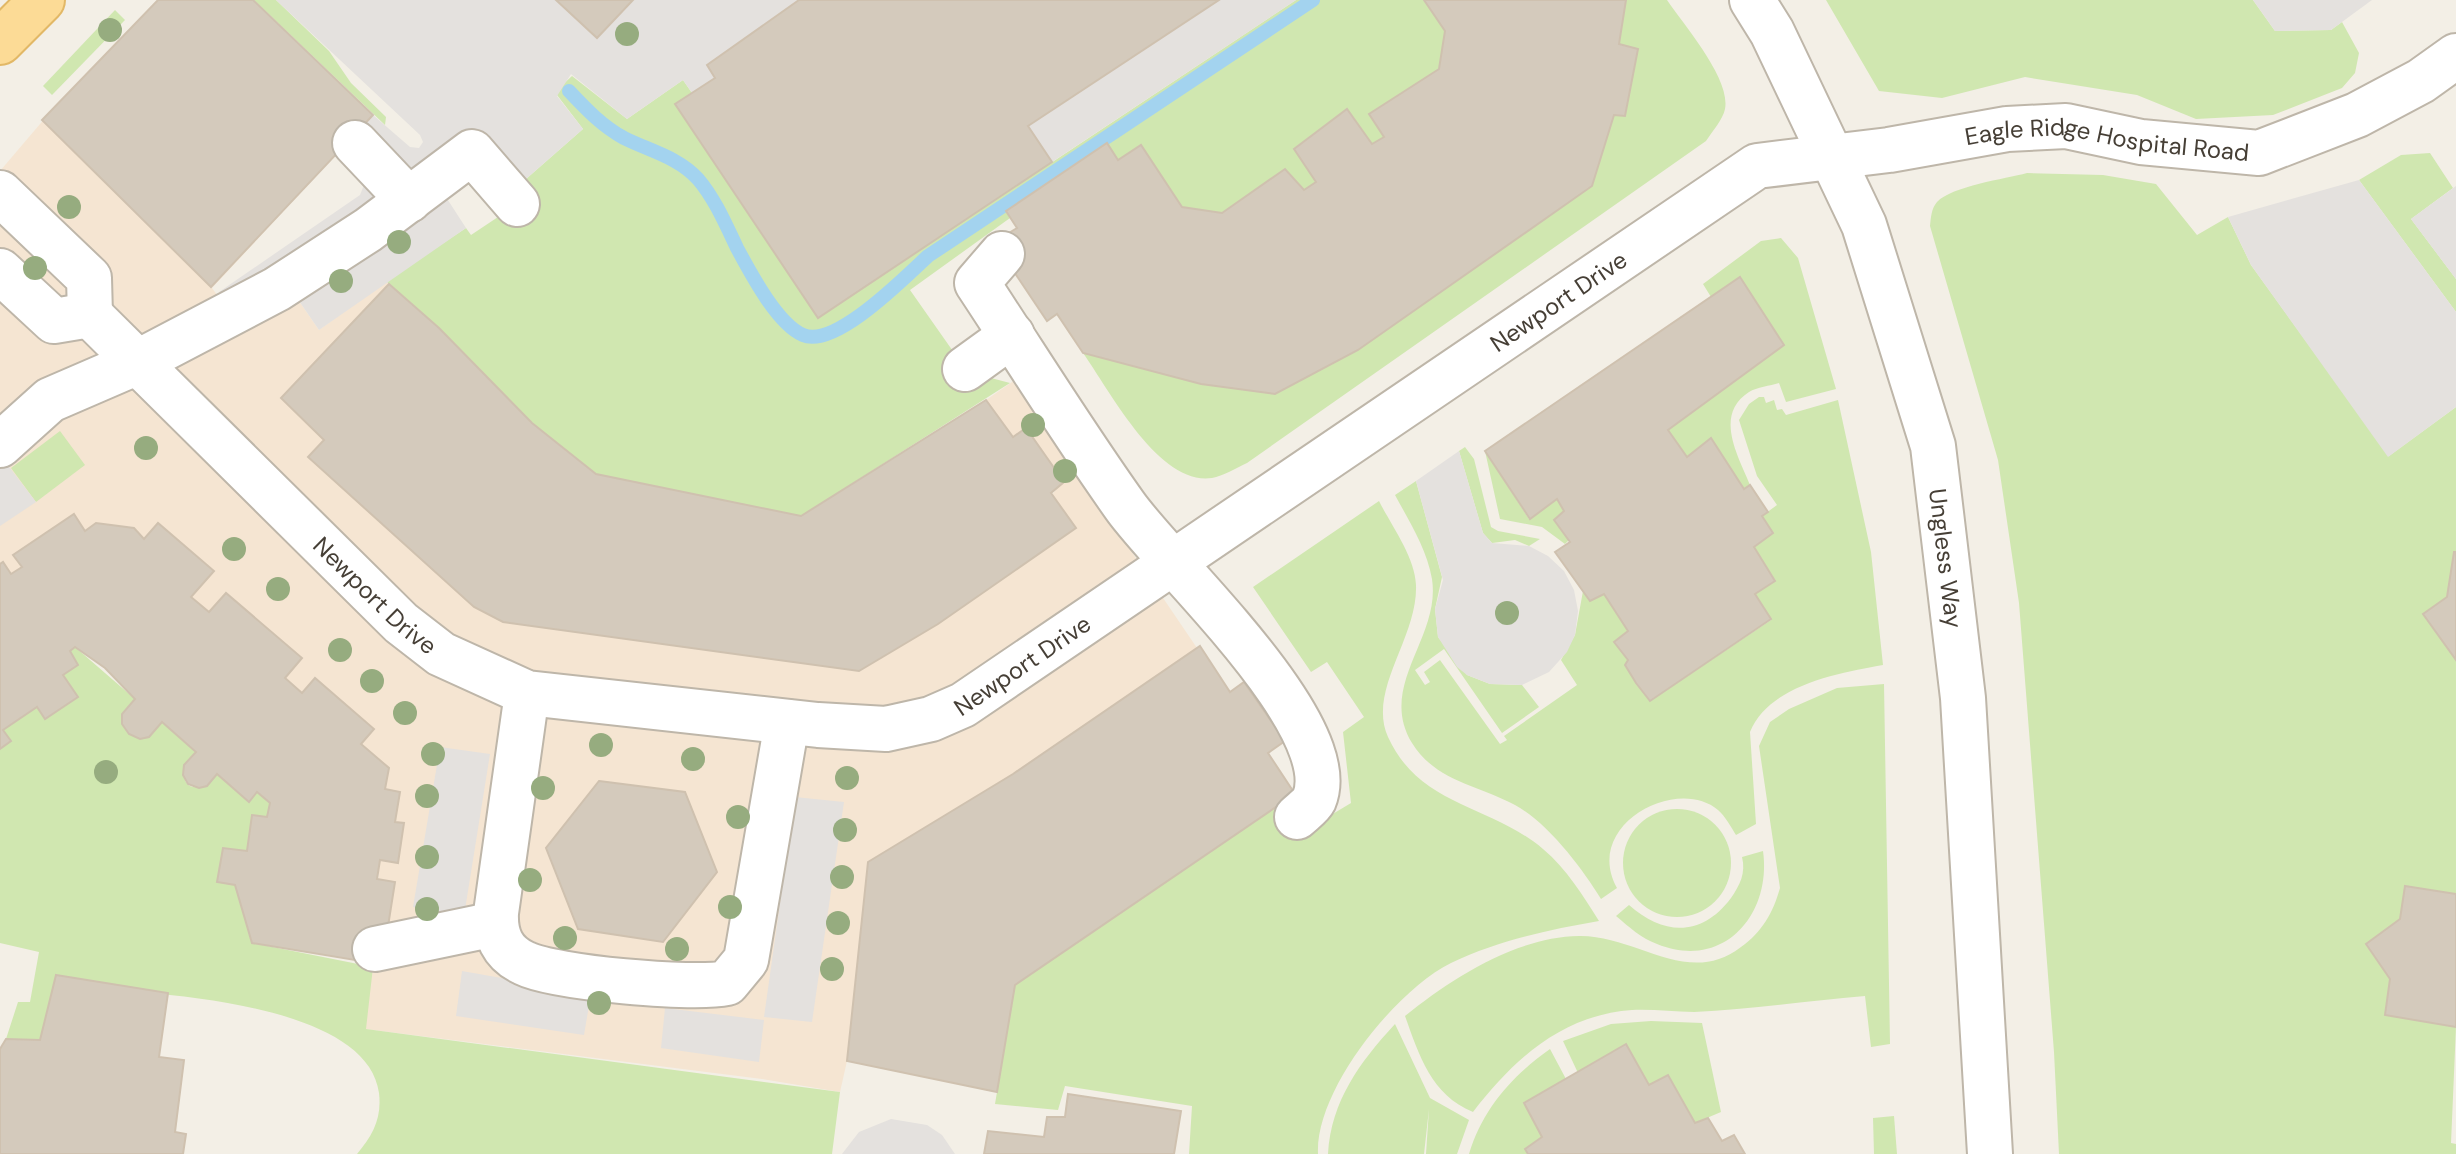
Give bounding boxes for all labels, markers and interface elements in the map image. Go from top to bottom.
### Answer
street label: Eagle Ridge Hospital Road [1962,111,2251,168]
street label: Newport Drive [1484,244,1633,358]
street label: Ungless Way [1923,487,1970,630]
street label: Newport Drive [307,530,443,661]
street label: Newport Drive [948,607,1096,722]

